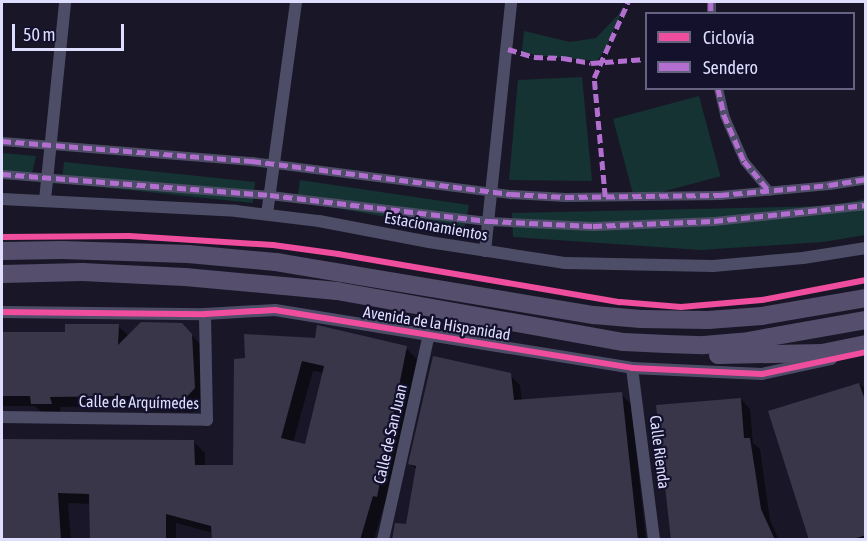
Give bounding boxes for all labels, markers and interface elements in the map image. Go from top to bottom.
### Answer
scale bar [15,12,128,50]
legend [645,12,855,90]
text: 50 m [23,24,55,45]
text: Ciclovía [703,27,755,48]
text: Sendero [703,57,758,78]
street label: Estacionamientos [383,207,489,245]
street label: Avenida de la Hispanidad [362,302,512,344]
street label: Calle de San Juan [369,382,411,486]
street label: Calle de Arquímedes [79,391,199,413]
street label: Calle Rienda [646,414,674,490]

